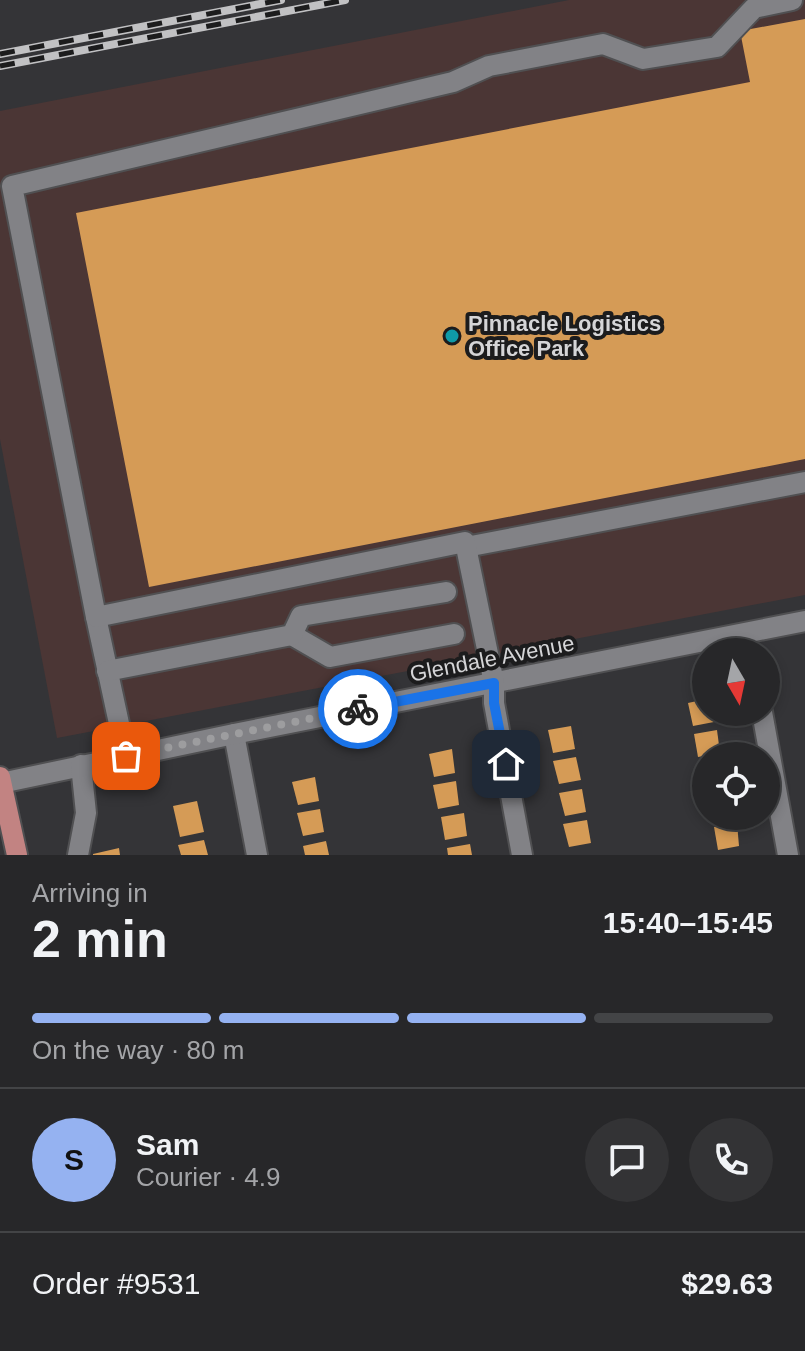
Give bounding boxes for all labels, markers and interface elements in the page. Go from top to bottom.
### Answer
place label: Pinnacle Logistics Office Park [468,311,661,361]
marker: Pinnacle Logistics Office Park [443,327,461,345]
street label: Glendale Avenue [408,630,577,687]
north arrow [692,638,780,726]
map controls [692,638,780,830]
courier [318,669,398,749]
icon: bike [336,687,380,731]
pin [92,722,160,790]
pin [472,730,540,798]
icon: bag [104,734,148,778]
icon: home [484,742,528,786]
button: locate [692,742,780,830]
text: Arriving in [32,878,148,908]
text: 15:40–15:45 [603,906,773,939]
text: 2 min [32,910,168,968]
text: On the way · 80 m [32,1035,244,1065]
button: chat [585,1118,669,1202]
button: phone [689,1118,773,1202]
text: Sam [136,1128,199,1161]
text: S [64,1143,84,1176]
text: Courier · 4.9 [136,1162,281,1192]
text: Order #9531 [32,1267,200,1300]
text: $29.63 [681,1267,773,1300]

